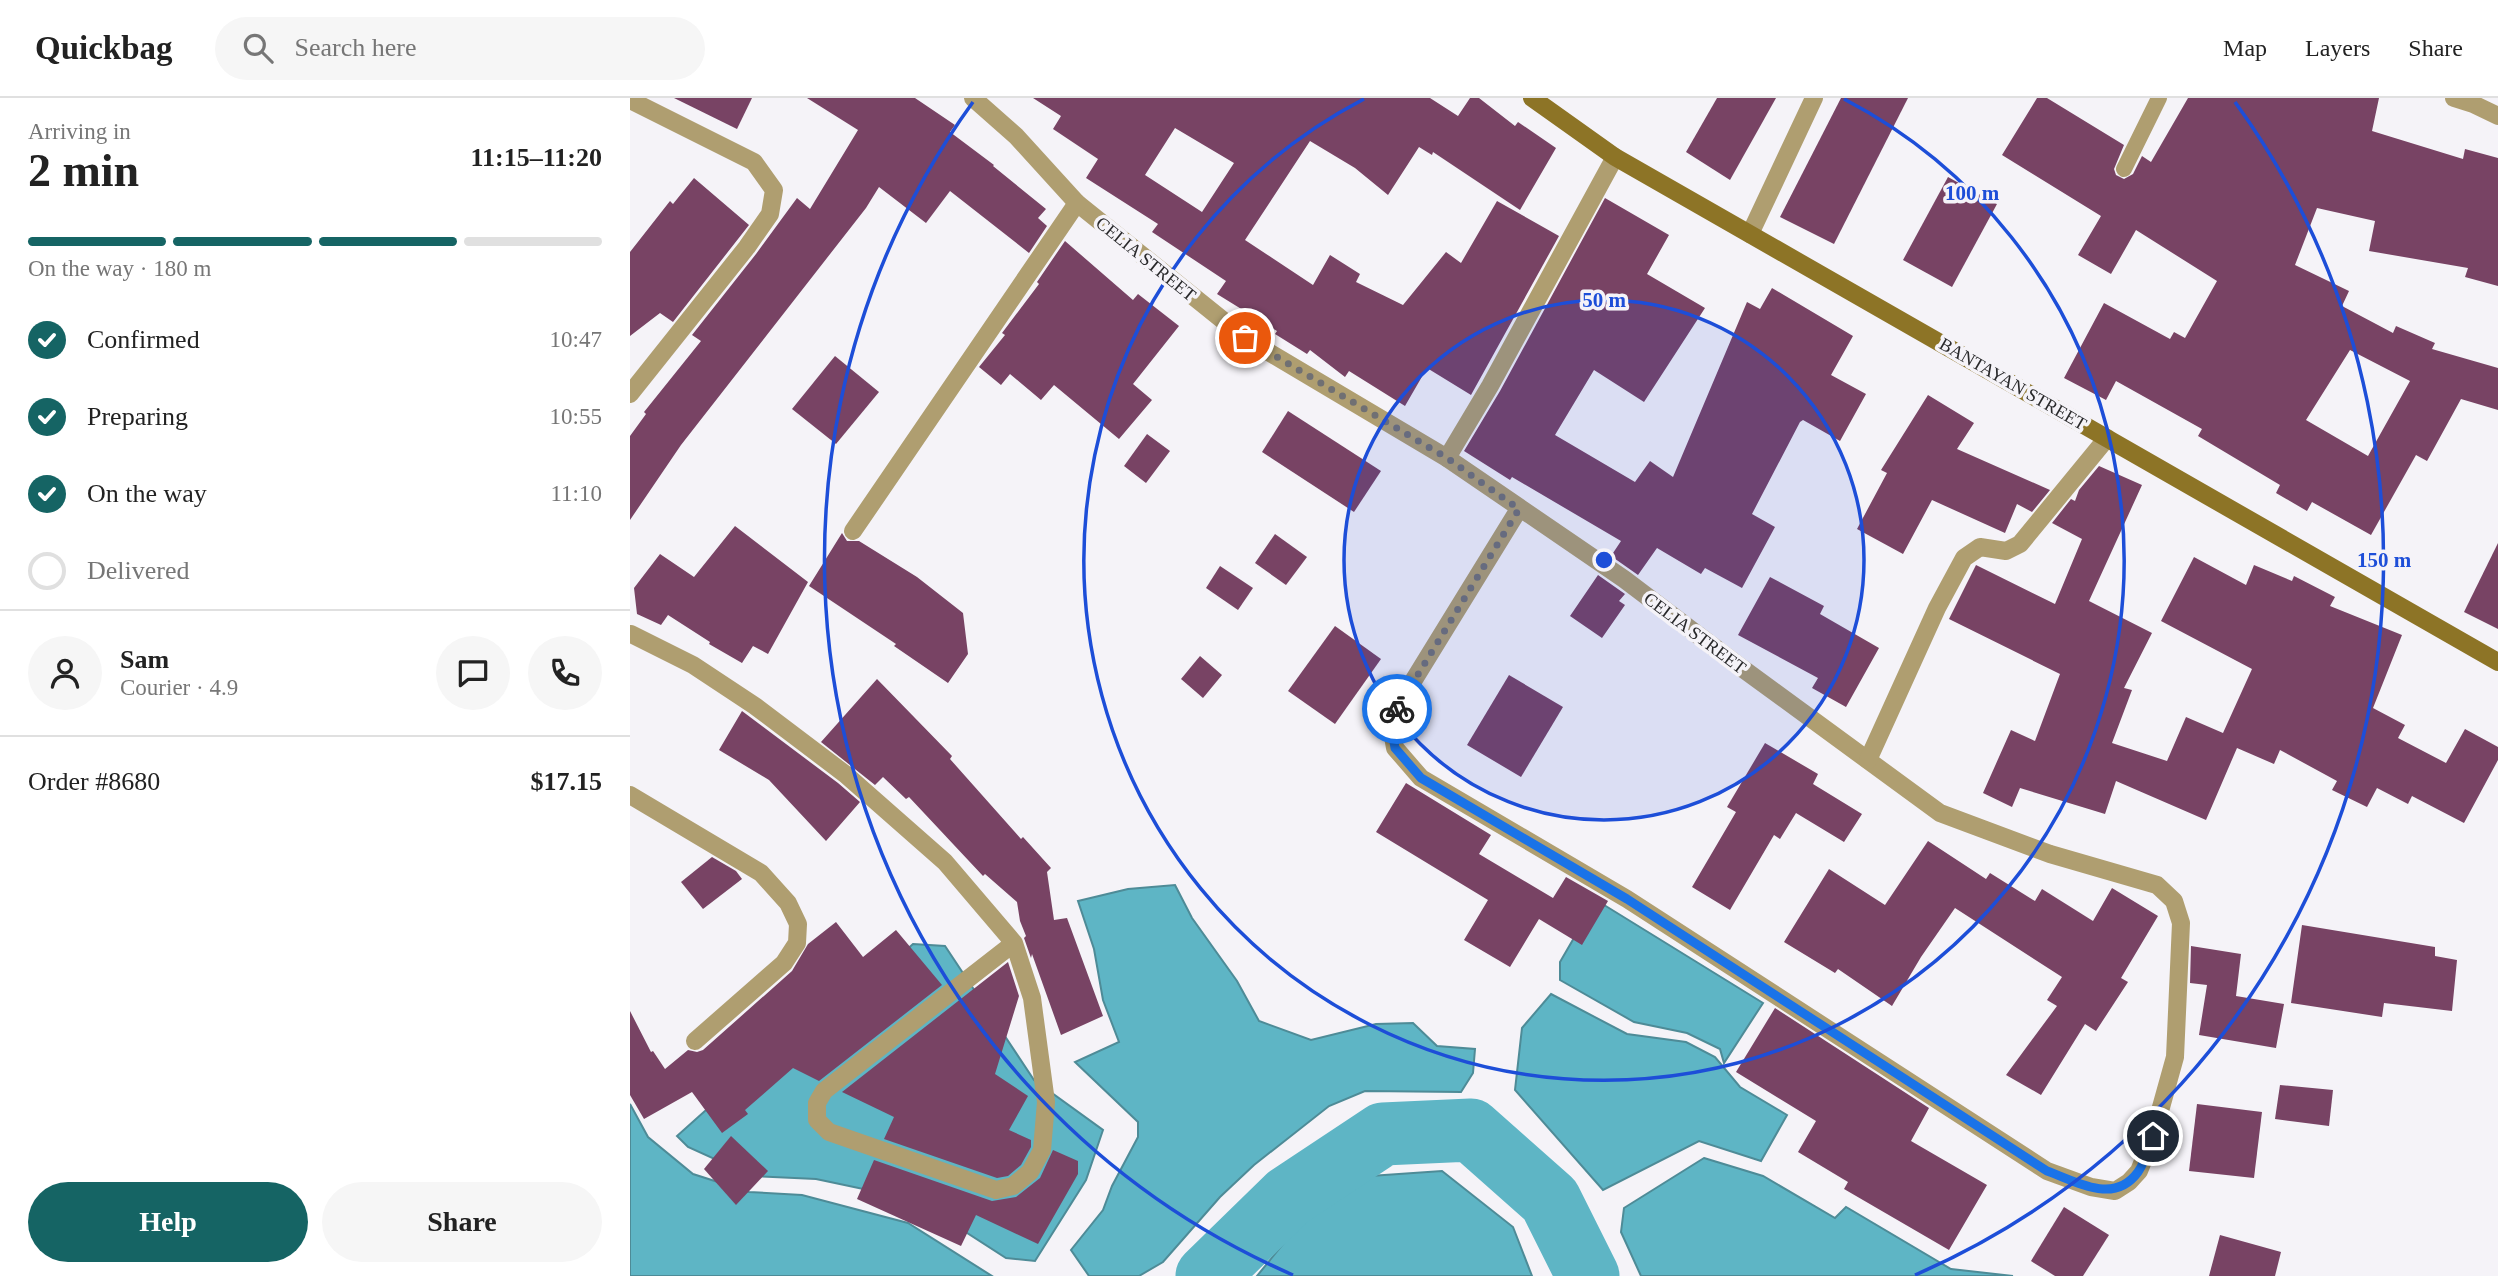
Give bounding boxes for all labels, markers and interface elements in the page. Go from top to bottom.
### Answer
search box [215,17,705,80]
icon: search [239,29,277,67]
text: Quickbag [35,30,173,66]
text: Search here [295,33,417,62]
text: Map [2223,35,2267,61]
text: Layers [2305,35,2370,61]
text: Share [2408,35,2463,61]
text: Arriving in [28,119,131,144]
text: 11:15–11:20 [471,143,602,172]
text: 2 min [28,145,139,196]
text: 100 m [1945,181,2000,205]
street label: CELIA STREET [1092,213,1200,305]
text: On the way · 180 m [28,256,211,281]
text: 50 m [1582,288,1626,312]
pin [1215,308,1275,368]
icon: bag [1226,319,1264,357]
icon: check [28,321,66,359]
text: Confirmed [87,325,200,354]
text: 10:47 [550,327,602,352]
street label: BANTAYAN STREET [1936,334,2090,434]
icon: check [28,398,66,436]
text: Preparing [87,402,188,431]
text: 10:55 [550,404,602,429]
icon: check [28,475,66,513]
text: On the way [87,479,207,508]
text: 11:10 [550,481,602,506]
centre of rings [1592,548,1616,572]
text: 150 m [2357,548,2412,572]
text: Delivered [87,556,190,585]
street label: CELIA STREET [1640,588,1750,678]
button: person [28,636,102,710]
button: chat [436,636,510,710]
button: phone [528,636,602,710]
text: Sam [120,645,169,674]
courier [1362,674,1432,744]
text: Courier · 4.9 [120,675,238,700]
icon: bike [1378,690,1416,728]
text: Order #8680 [28,767,160,796]
text: $17.15 [531,767,602,796]
pin [2123,1106,2183,1166]
icon: home [2134,1117,2172,1155]
button: Help [28,1182,308,1262]
button: Share [322,1182,602,1262]

